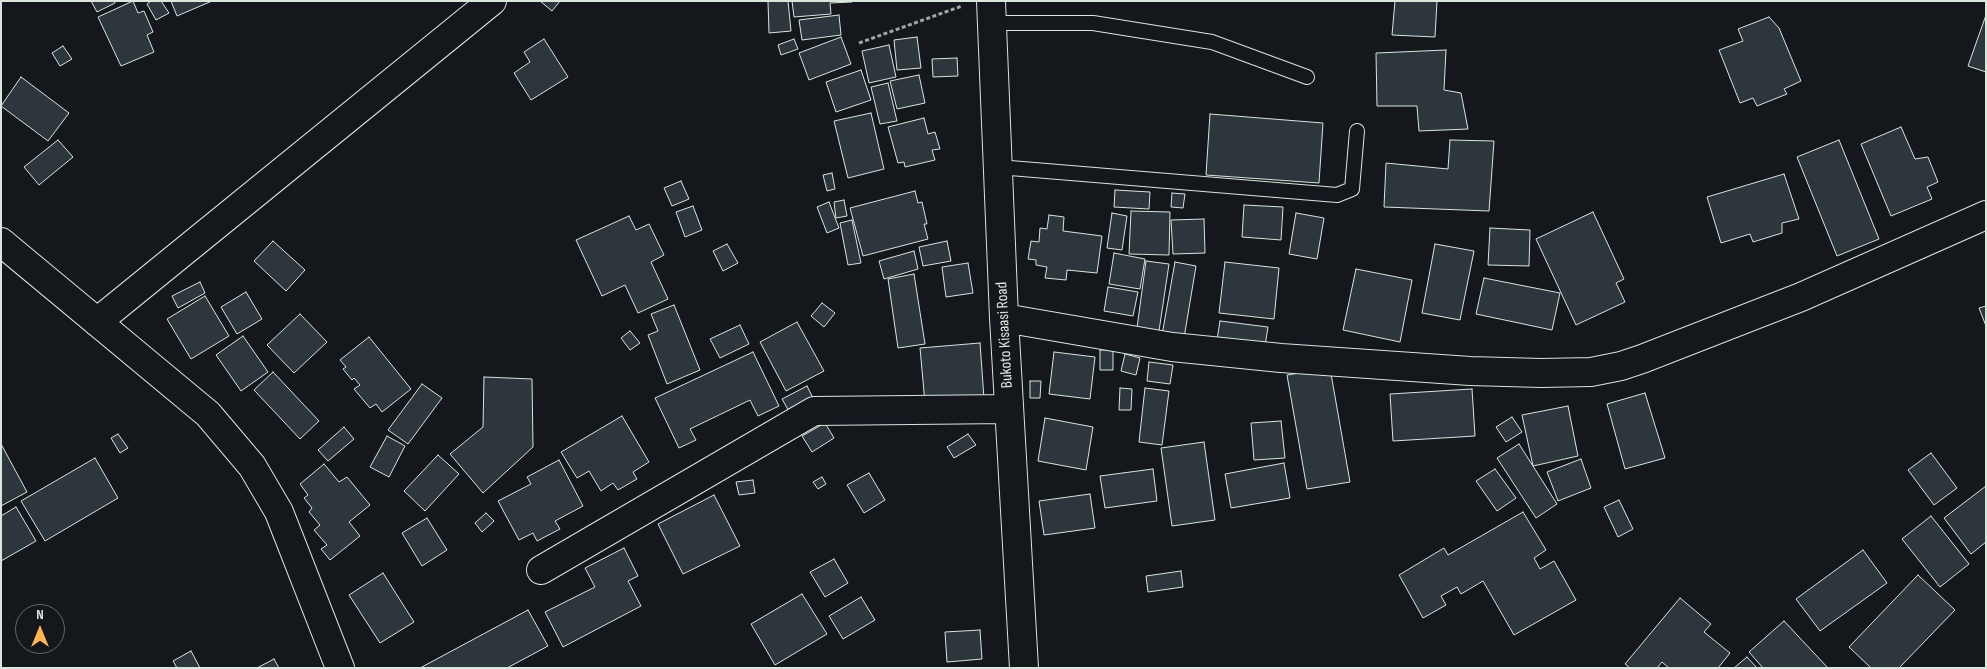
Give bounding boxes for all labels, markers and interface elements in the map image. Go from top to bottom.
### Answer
street label: Bukoto Kisaasi Road [993,281,1017,389]
north arrow [15,604,65,654]
text: N [36,606,44,623]

